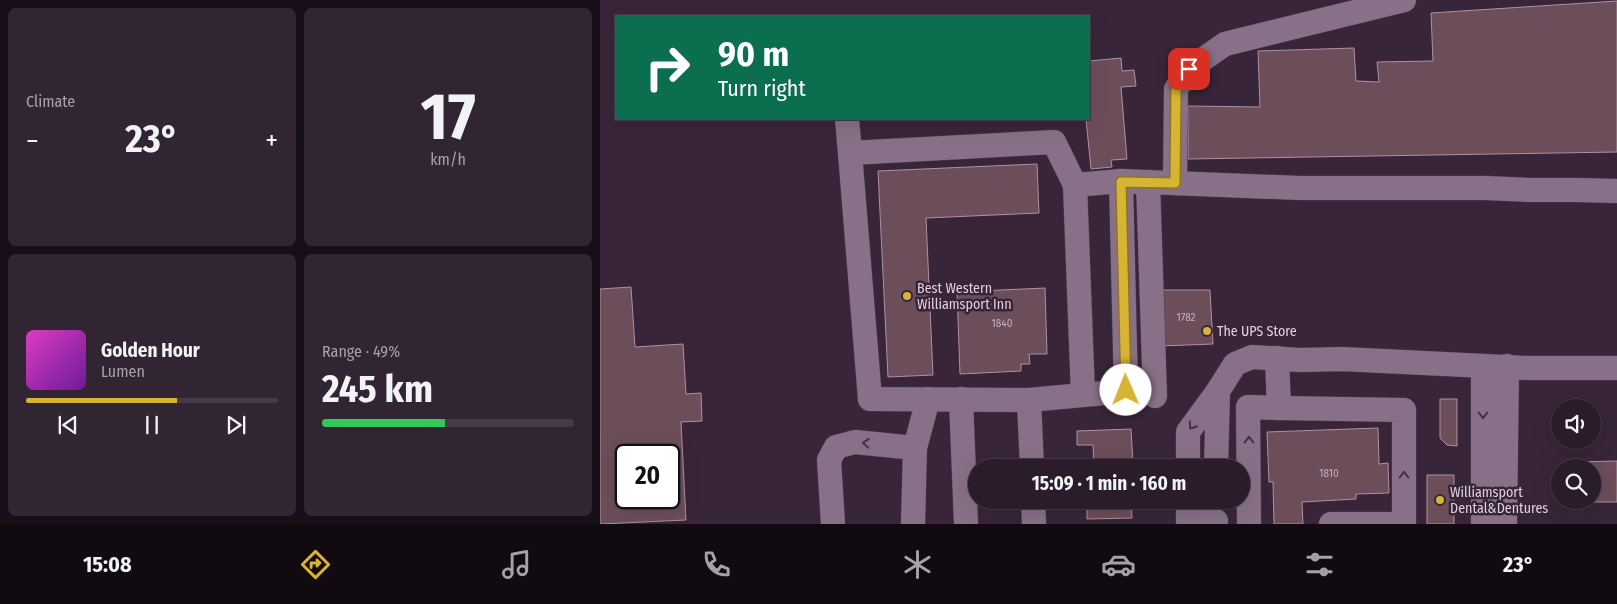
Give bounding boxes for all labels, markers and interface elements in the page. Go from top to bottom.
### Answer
text: 90 m [718,33,789,75]
icon: right [635,35,700,100]
pin [1168,48,1210,90]
icon: arrive [1175,55,1203,83]
text: Turn right [718,75,806,102]
text: 17 [420,78,476,156]
text: Climate [26,92,75,111]
text: 23° [125,116,179,162]
text: − [26,124,39,157]
text: + [265,124,278,157]
text: km/h [430,150,466,169]
place label: Best Western Williamsport Inn [917,280,1012,313]
marker: Best Western Williamsport Inn [901,290,913,302]
house number: 1782 [1177,311,1196,324]
house number: 1840 [992,317,1013,330]
place label: The UPS Store [1217,323,1297,340]
marker: The UPS Store [1201,325,1213,337]
text: Golden Hour [101,339,200,362]
text: Range · 49% [322,342,400,361]
text: Lumen [101,362,145,381]
position arrow [1099,363,1151,415]
text: 245 km [322,366,433,412]
map controls [1551,399,1601,509]
button: sound [1551,399,1601,449]
icon: previous [54,411,82,439]
icon: pause [138,411,166,439]
icon: next [222,411,250,439]
one-way arrow [1478,412,1488,419]
one-way arrow [1189,421,1199,430]
one-way arrow [1244,436,1254,444]
one-way arrow [862,438,870,449]
speed limit sign: 20 [615,444,680,509]
button: search [1551,459,1601,509]
house number: 1810 [1319,467,1339,480]
one-way arrow [1399,471,1409,478]
text: 15:09 · 1 min · 160 m [1032,472,1186,495]
place label: Williamsport Dental&Dentures [1450,484,1548,517]
marker: Williamsport Dental&Dentures [1434,494,1446,506]
icon: directions [298,547,333,582]
icon: music [499,547,534,582]
icon: phone [699,547,734,582]
icon: climate [900,547,935,582]
icon: car [1101,547,1136,582]
icon: filters [1302,547,1337,582]
text: 15:08 [83,551,132,578]
text: 23° [1503,551,1534,578]

